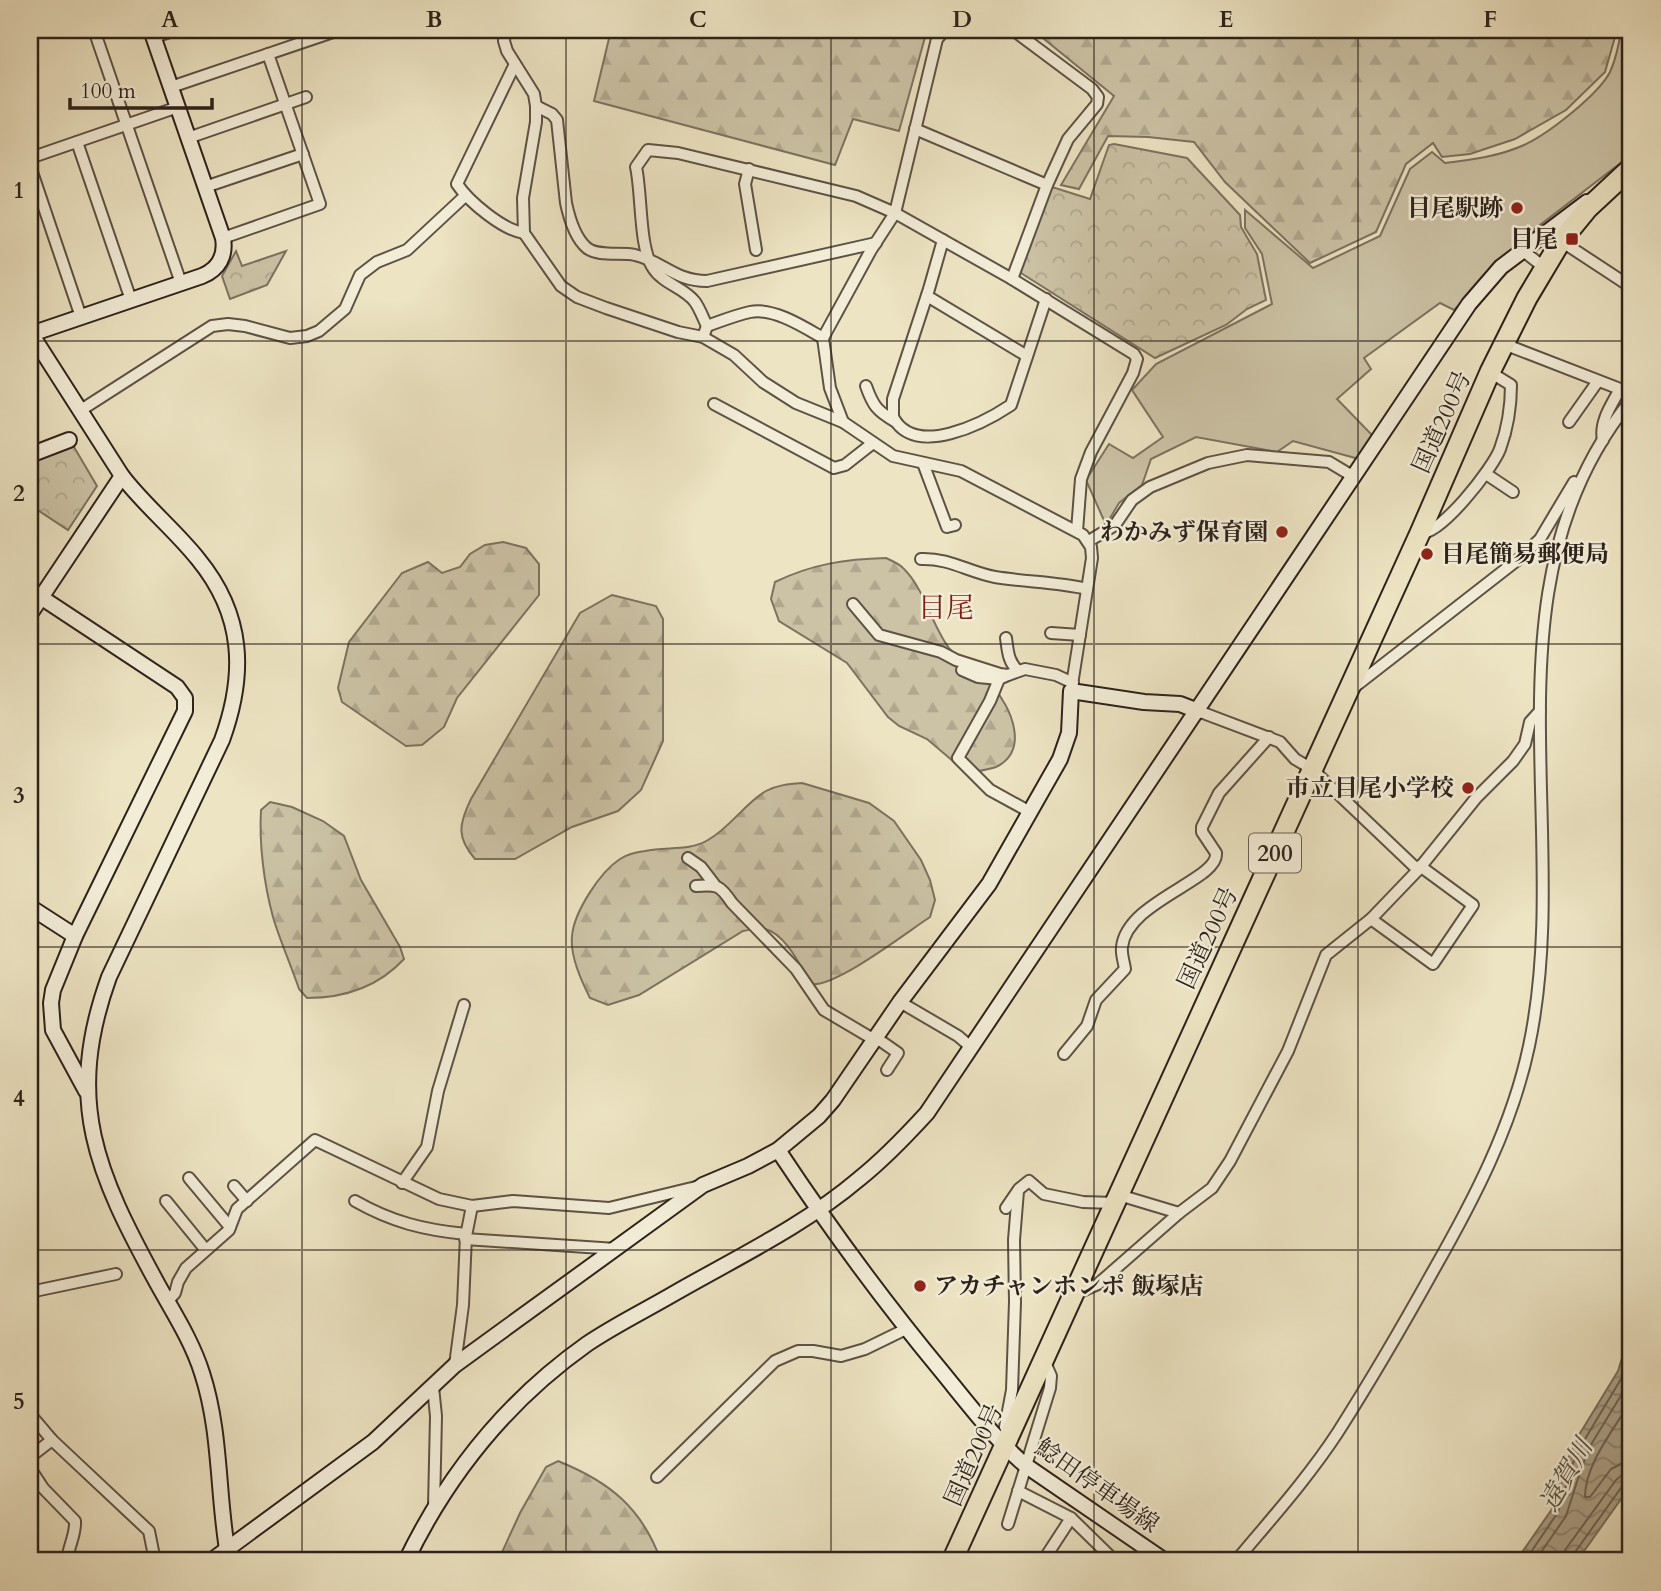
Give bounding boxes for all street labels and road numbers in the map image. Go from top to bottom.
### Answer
street label: 国道200号 [1405,366,1479,478]
road number: 200 [1249,834,1301,873]
street label: 国道200号 [1170,882,1246,994]
street label: 国道200号 [937,1399,1011,1511]
street label: 鯰田停車場線 [1029,1431,1165,1541]

